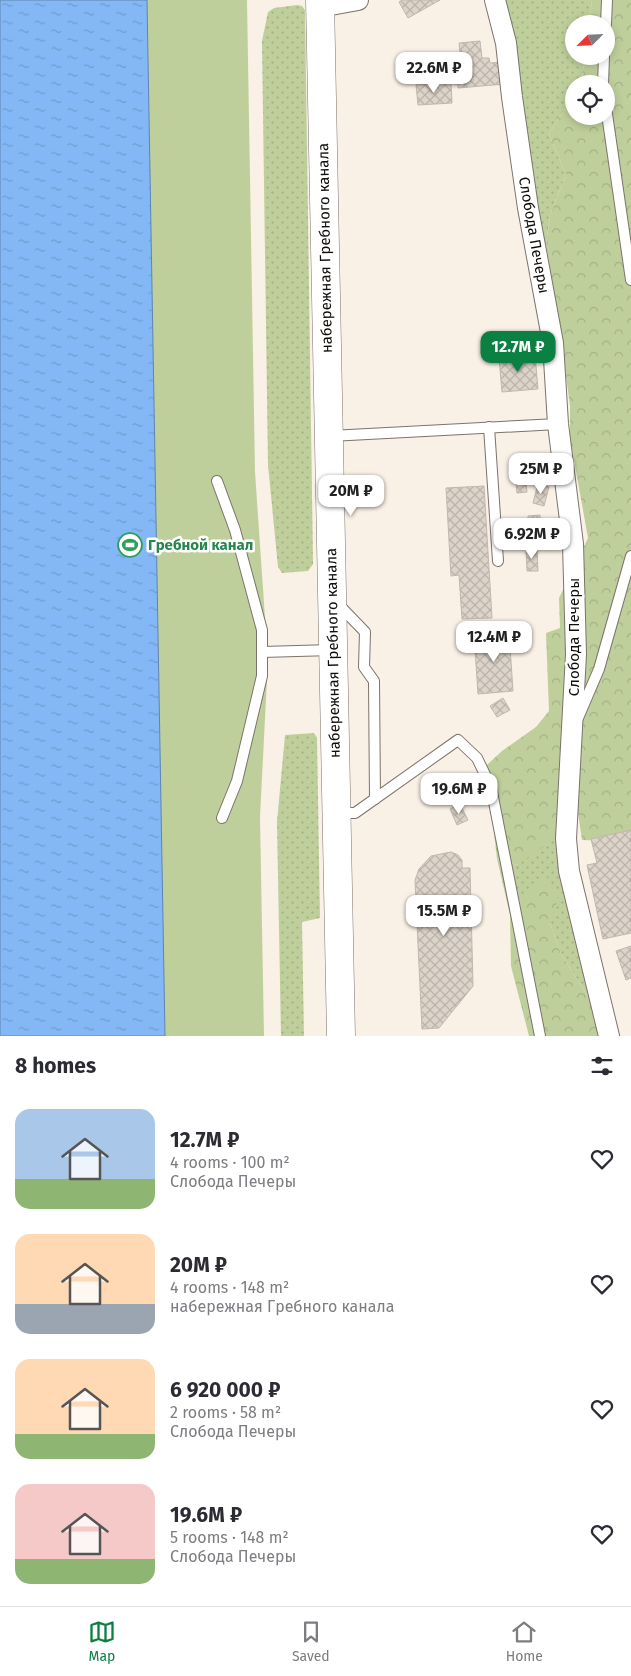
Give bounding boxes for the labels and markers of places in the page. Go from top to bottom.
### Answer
pin: 22.6M ₽ [388,52,480,94]
pin: 12.7M ₽ [472,330,564,373]
pin: 25M ₽ [506,452,576,495]
pin: 20M ₽ [316,474,386,517]
pin: 6.92M ₽ [486,518,578,560]
sports icon: Гребной канал [117,532,143,558]
place label: Гребной канал [148,536,253,554]
pin: 12.4M ₽ [448,620,540,663]
pin: 19.6M ₽ [413,772,505,815]
pin: 15.5M ₽ [398,894,490,937]

